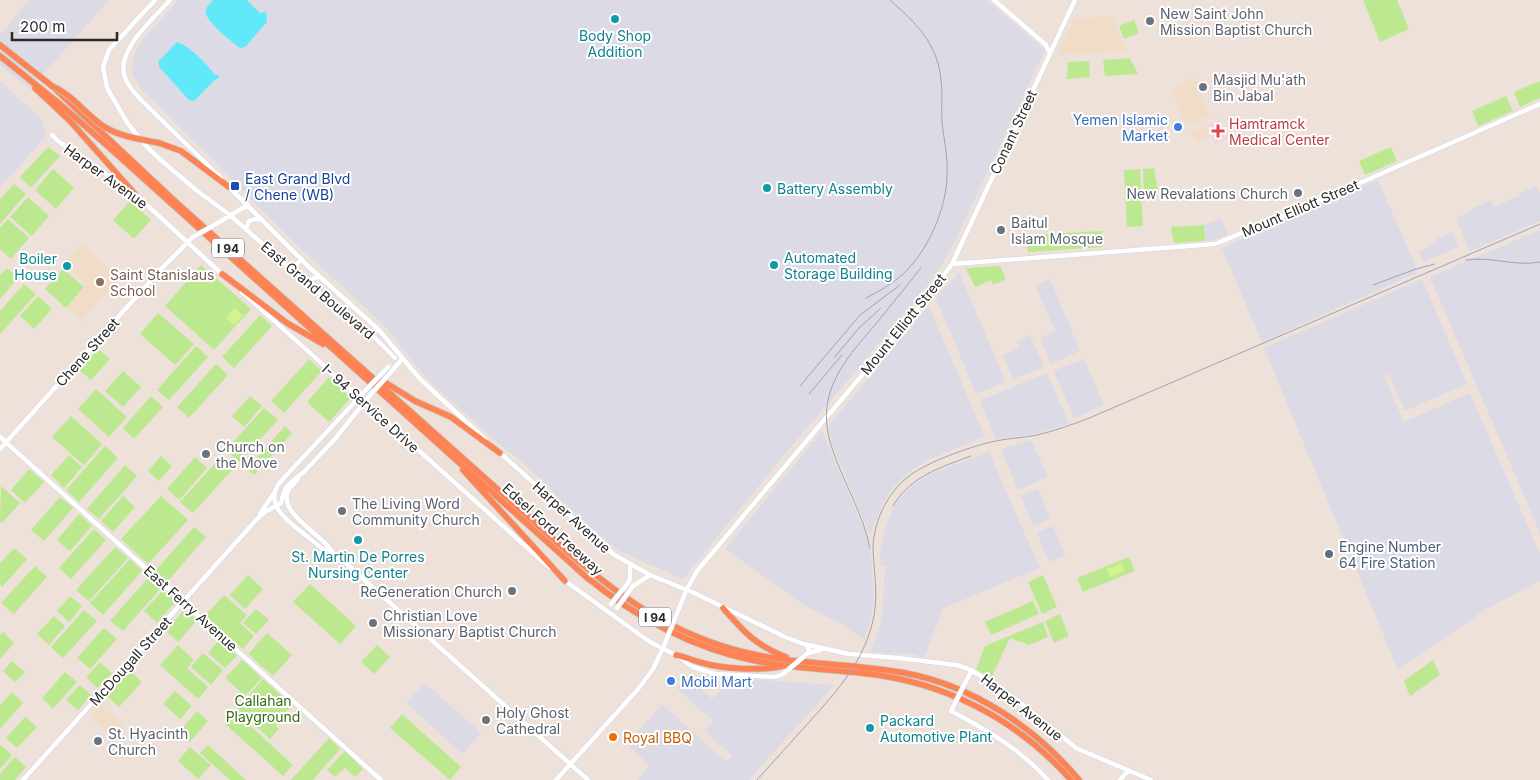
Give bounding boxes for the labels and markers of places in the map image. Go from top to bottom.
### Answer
place label: New Saint John Mission Baptist Church [1160,5,1312,38]
marker: Body Shop Addition [609,13,621,25]
marker: New Saint John Mission Baptist Church [1144,15,1156,27]
place label: Body Shop Addition [579,27,651,60]
place label: Masjid Mu'ath Bin Jabal [1213,71,1306,104]
marker: Masjid Mu'ath Bin Jabal [1197,81,1209,93]
place label: Yemen Islamic Market [1073,111,1168,144]
place label: Hamtramck Medical Center [1229,115,1330,148]
marker: Yemen Islamic Market [1172,121,1184,133]
marker: Hamtramck Medical Center [1211,124,1225,138]
place label: East Grand Blvd / Chene (WB) [245,170,350,203]
marker: East Grand Blvd / Chene (WB) [229,180,241,192]
place label: Battery Assembly [777,180,893,197]
marker: Battery Assembly [761,182,773,194]
place label: New Revalations Church [1126,185,1288,202]
marker: New Revalations Church [1292,187,1304,199]
place label: Baitul Islam Mosque [1011,214,1103,247]
marker: Baitul Islam Mosque [995,224,1007,236]
place label: Automated Storage Building [784,249,893,282]
place label: Boiler House [14,250,57,283]
marker: Automated Storage Building [768,259,780,271]
marker: Boiler House [61,260,73,272]
place label: Saint Stanislaus School [110,266,215,299]
marker: Saint Stanislaus School [94,276,106,288]
place label: Church on the Move [216,438,285,471]
marker: Church on the Move [200,448,212,460]
place label: The Living Word Community Church [352,495,480,528]
marker: The Living Word Community Church [336,505,348,517]
marker: St. Martin De Porres Nursing Center [352,534,364,546]
place label: Engine Number 64 Fire Station [1339,538,1441,571]
place label: St. Martin De Porres Nursing Center [291,548,425,581]
marker: Engine Number 64 Fire Station [1323,548,1335,560]
place label: ReGeneration Church [360,583,502,600]
marker: ReGeneration Church [506,585,518,597]
place label: Christian Love Missionary Baptist Church [383,607,557,640]
marker: Christian Love Missionary Baptist Church [367,617,379,629]
place label: Mobil Mart [681,673,752,690]
marker: Mobil Mart [665,675,677,687]
place label: Holy Ghost Cathedral [496,704,570,737]
place label: Packard Automotive Plant [880,712,993,745]
marker: Holy Ghost Cathedral [480,714,492,726]
marker: Packard Automotive Plant [864,722,876,734]
place label: St. Hyacinth Church [108,725,188,758]
place label: Royal BBQ [623,729,692,746]
marker: Royal BBQ [607,731,619,743]
marker: St. Hyacinth Church [92,735,104,747]

